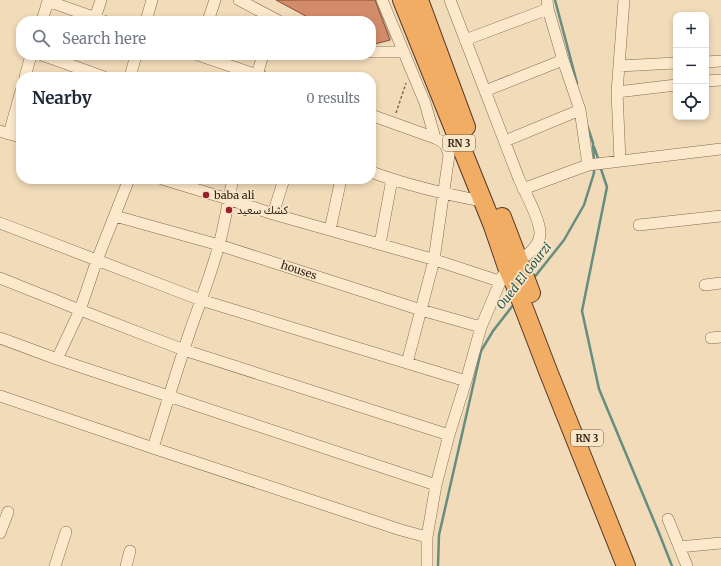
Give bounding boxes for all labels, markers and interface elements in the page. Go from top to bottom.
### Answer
map controls [673,12,709,120]
button: + [673,12,709,48]
search box [16,16,376,60]
icon: search [30,27,52,49]
text: Search here [62,29,146,48]
button: − [673,48,709,84]
button: locate [673,84,709,120]
text: Nearby [32,87,92,109]
text: 0 results [306,90,360,107]
road number: RN 3 [443,135,475,151]
place label: baba ali [213,188,255,202]
marker: baba ali [201,190,211,200]
place label: كشك سعيد [237,203,288,217]
marker: كشك سعيد [224,205,234,215]
water label: Oued El Gourzi [493,239,555,312]
street label: houses [279,258,319,282]
road number: RN 3 [571,430,603,446]

